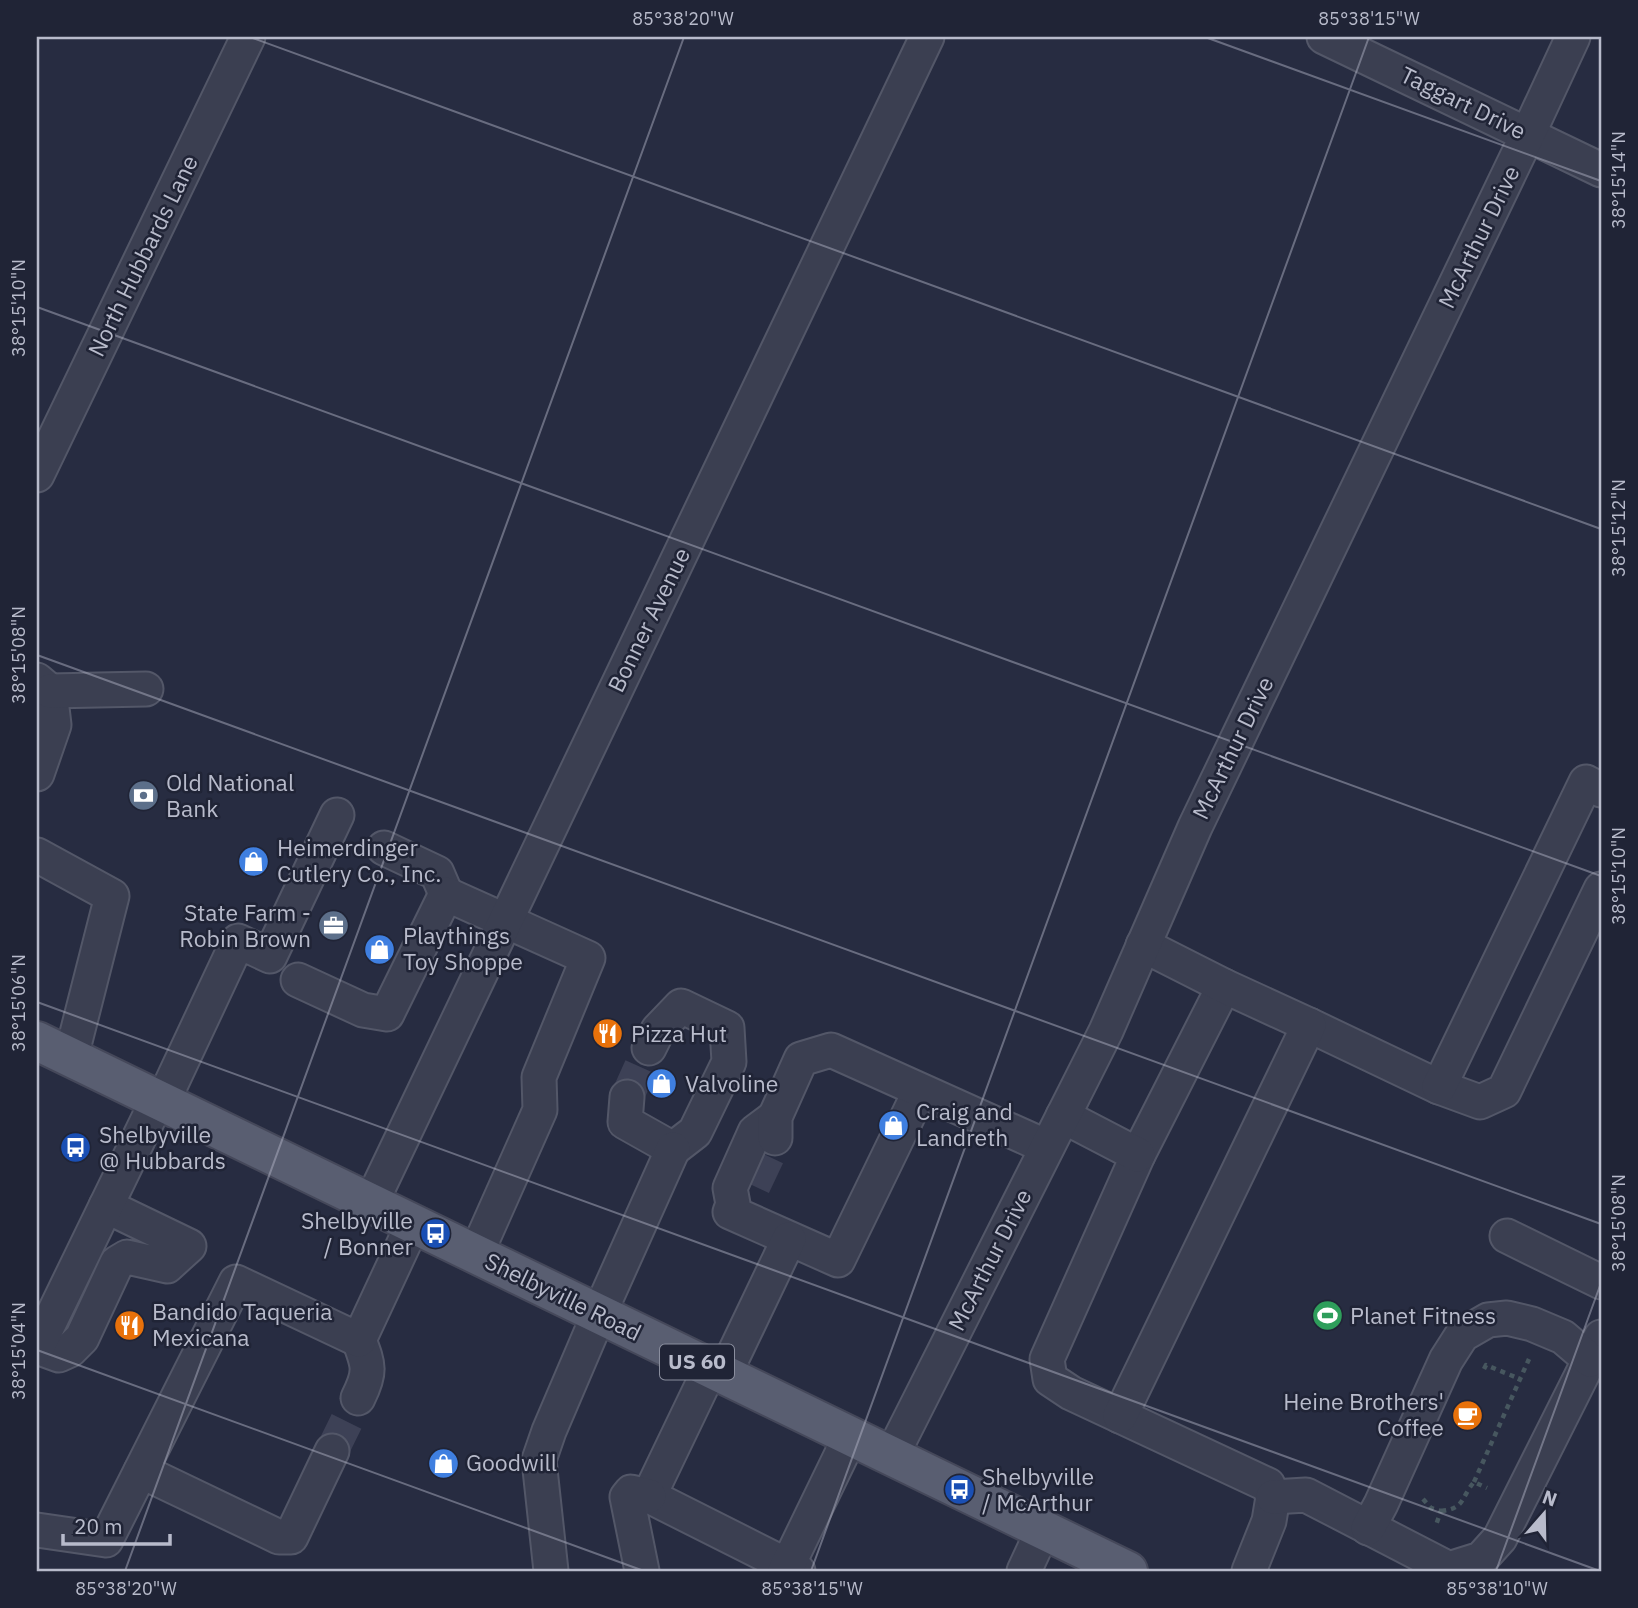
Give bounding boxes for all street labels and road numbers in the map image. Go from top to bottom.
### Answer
street label: Taggart Drive [1396,59,1531,145]
street label: North Hubbards Lane [80,150,204,361]
street label: McArthur Drive [1431,160,1526,313]
street label: Bonner Avenue [600,542,696,697]
street label: McArthur Drive [1185,671,1280,824]
street label: McArthur Drive [941,1184,1038,1335]
street label: Shelbyville Road [480,1245,647,1347]
road number: US 60 [660,1344,734,1380]

